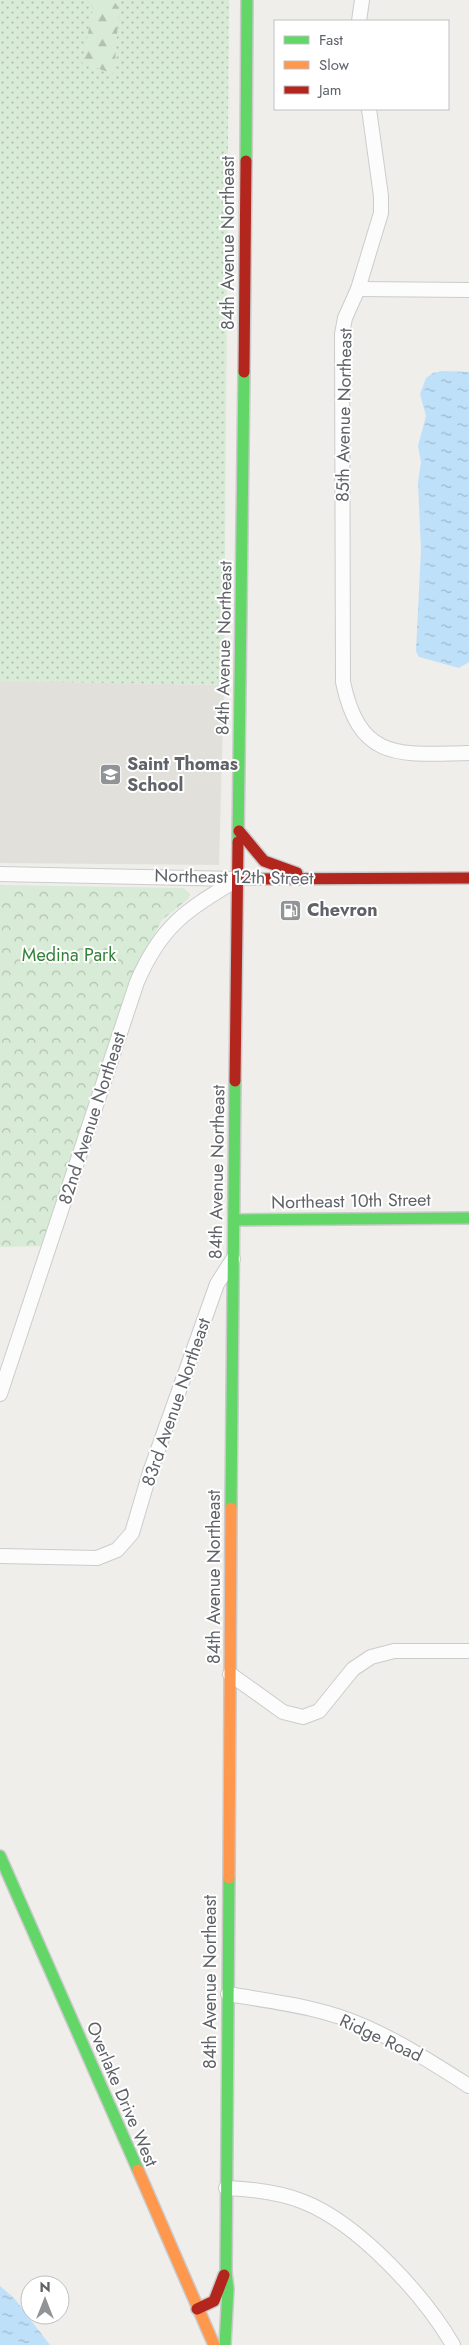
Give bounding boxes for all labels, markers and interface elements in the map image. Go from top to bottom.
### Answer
legend [274,20,449,110]
text: Fast [319,29,343,51]
text: Slow [319,54,350,76]
text: Jam [317,79,342,101]
street label: 84th Avenue Northeast [215,155,241,330]
street label: 85th Avenue Northeast [329,327,359,502]
street label: 84th Avenue Northeast [209,560,239,735]
place label: Saint Thomas School [127,751,238,798]
school or university icon: Saint Thomas School [99,762,123,786]
street label: Northeast 12th Street [154,863,314,891]
place label: Chevron [307,897,378,923]
fuel station icon: Chevron [279,898,303,922]
park label: Medina Park [22,942,116,968]
street label: 82nd Avenue Northeast [52,1028,132,1208]
street label: 84th Avenue Northeast [202,1084,232,1259]
street label: Northeast 10th Street [271,1187,432,1215]
street label: 83rd Avenue Northeast [135,1314,217,1490]
street label: 84th Avenue Northeast [201,1489,227,1664]
street label: 84th Avenue Northeast [197,1894,223,2069]
street label: Ridge Road [335,2007,427,2069]
street label: Overlake Drive West [80,2017,165,2171]
north arrow [20,2275,70,2325]
text: N [39,2277,51,2297]

